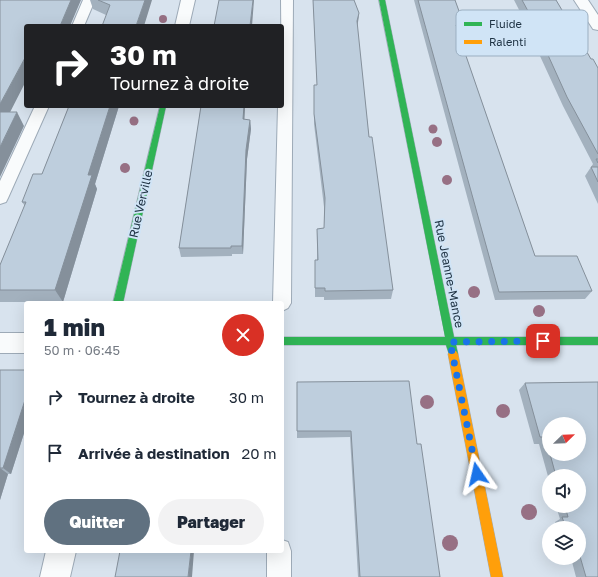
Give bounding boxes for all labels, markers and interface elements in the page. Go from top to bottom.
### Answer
legend [456,10,588,56]
text: Fluide [489,17,522,30]
text: Ralenti [489,35,526,48]
text: 30 m [110,38,177,71]
icon: right [44,40,96,92]
text: Tournez à droite [110,72,249,94]
street label: Rue Verville [125,169,156,239]
street label: Rue Jeanne-Mance [432,219,467,329]
text: 1 min [44,312,105,341]
button: close [222,314,264,356]
pin [526,324,560,358]
icon: arrive [532,330,554,352]
text: 50 m · 06:45 [44,342,120,358]
icon: right [44,386,66,408]
text: Tournez à droite [78,388,195,406]
text: 30 m [229,388,264,406]
north arrow [542,417,586,461]
map controls [542,417,586,565]
icon: arrive [44,442,66,464]
text: Arrivée à destination [78,444,230,462]
text: 20 m [242,444,277,462]
position arrow [456,453,498,495]
button: sound [542,469,586,513]
button: Quitter [44,499,150,545]
button: Partager [158,499,264,545]
button: layers [542,521,586,565]

